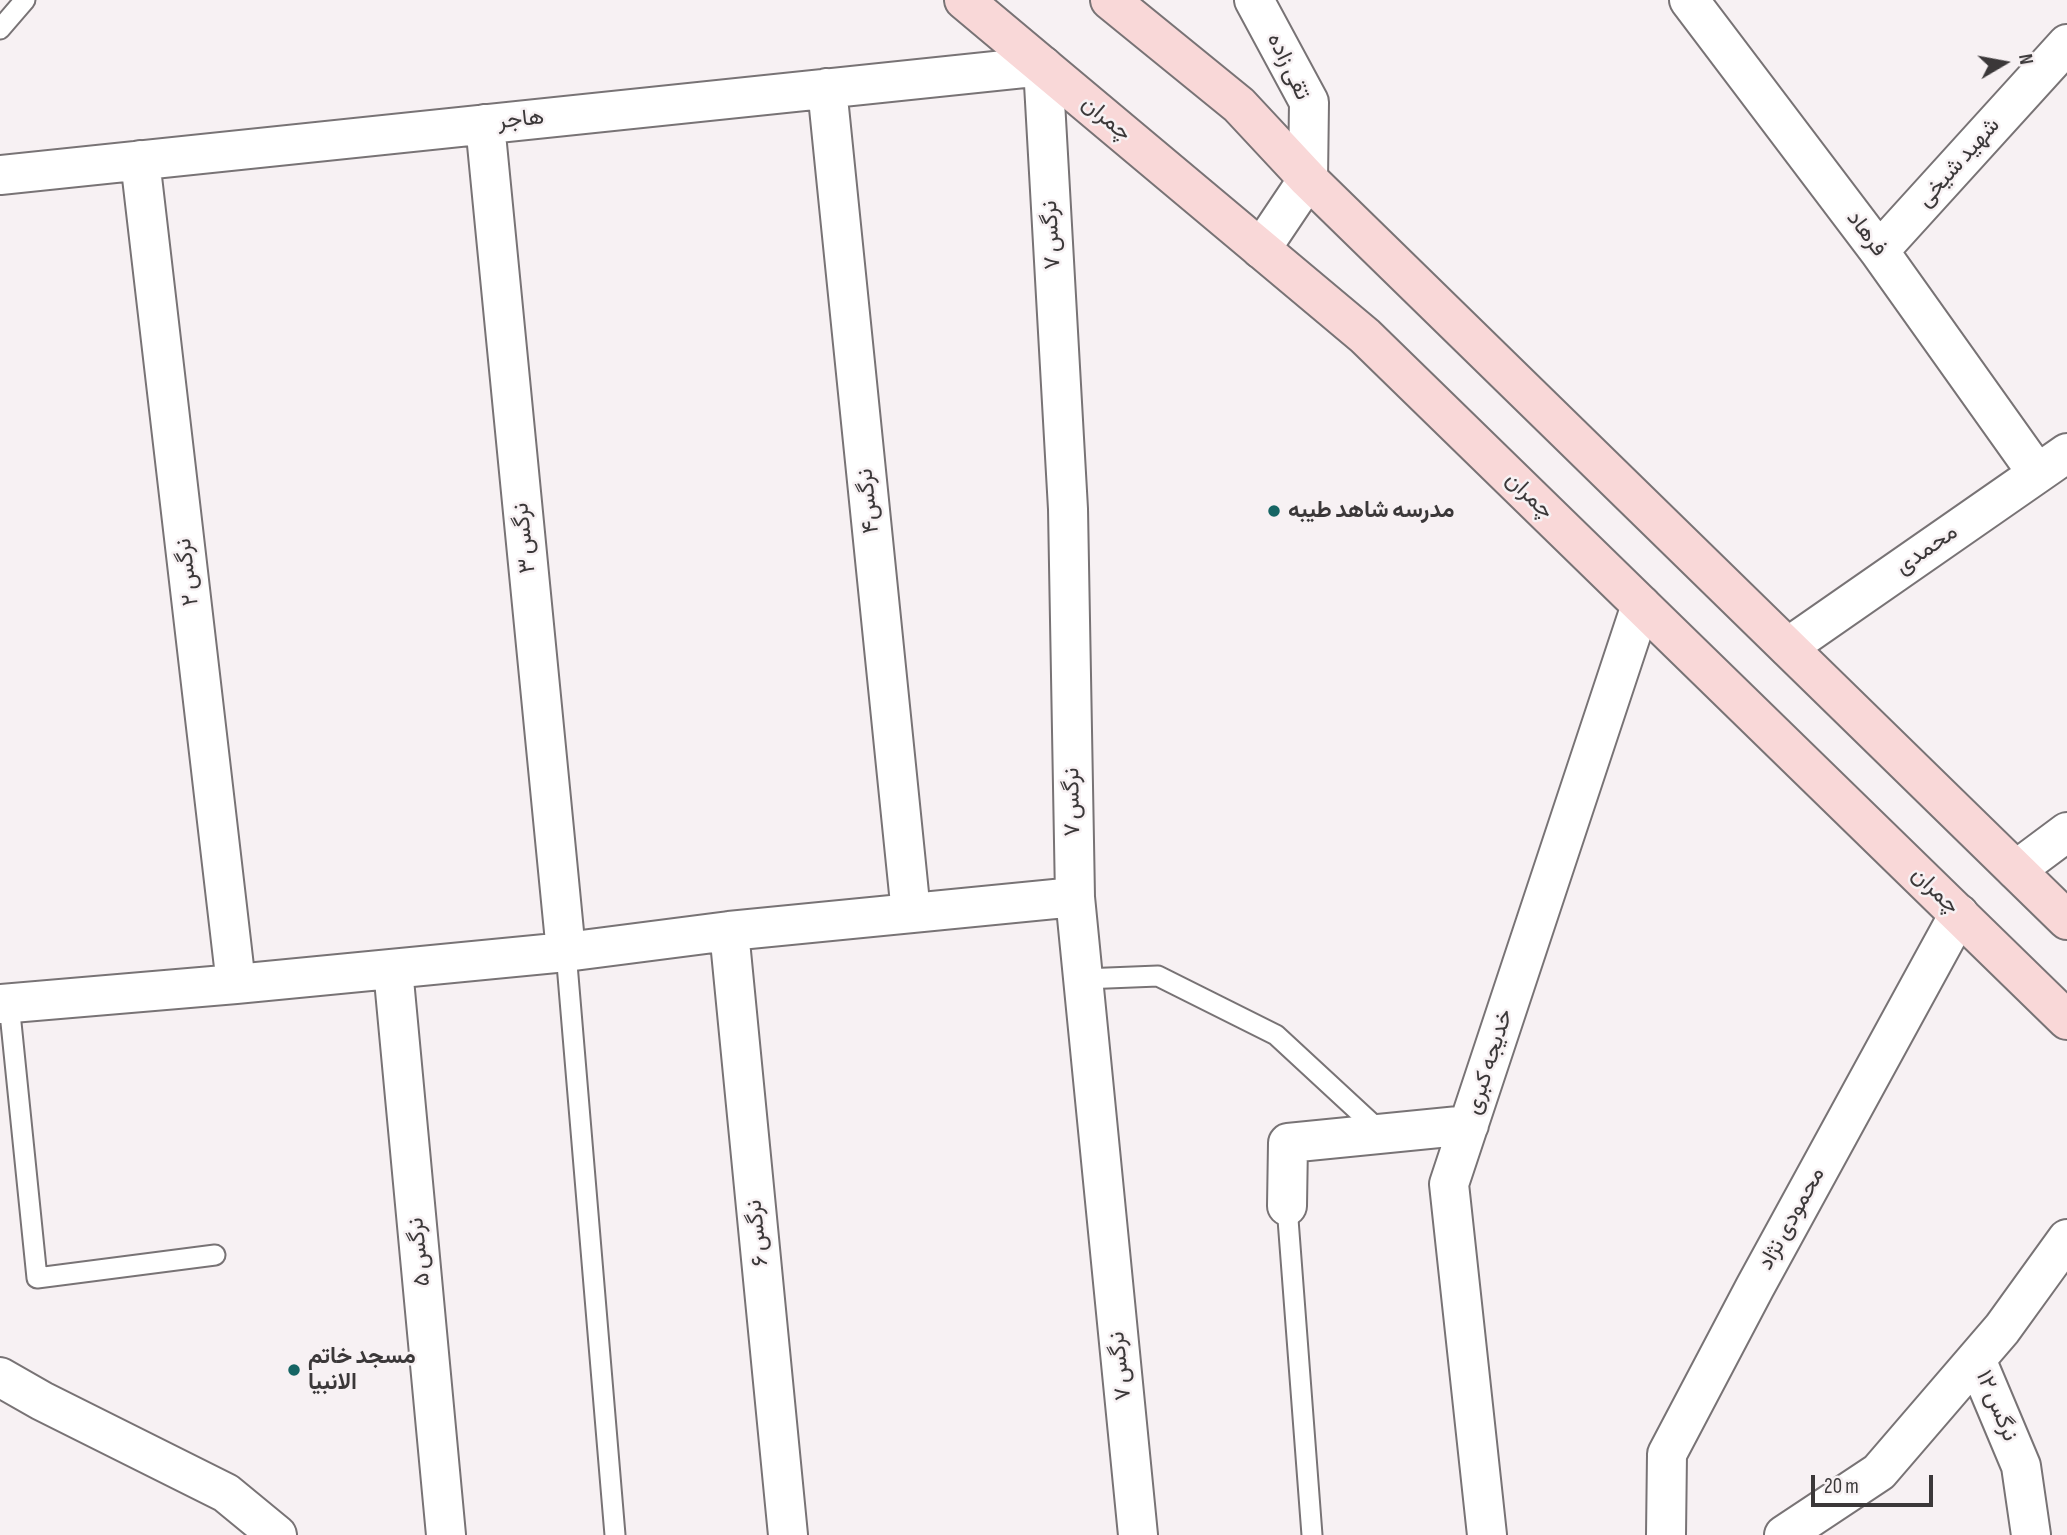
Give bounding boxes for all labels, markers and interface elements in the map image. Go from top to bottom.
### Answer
north arrow [1969,28,2039,98]
street label: تقی زاده [1260,29,1316,105]
text: N [2013,52,2037,66]
street label: چمران [1075,90,1137,148]
street label: هاجر [497,104,545,136]
street label: شهید شیخی [1912,113,2006,213]
street label: نرگس ۷ [1036,200,1068,270]
street label: فرهاد [1840,205,1892,263]
street label: چمران [1499,466,1559,526]
street label: نرگس۴ [852,467,886,535]
place label: مدرسه شاهد طیبه [1288,497,1454,525]
street label: نرگس ۳ [508,501,542,575]
marker: مدرسه شاهد طیبه [1266,503,1282,519]
street label: محمدی [1891,519,1963,581]
street label: نرگس ۲ [170,537,206,607]
street label: نرگس ۷ [1059,767,1087,837]
street label: چمران [1905,861,1965,921]
street label: خدیجه کبری [1460,1006,1520,1118]
street label: محمودی نژاد [1753,1163,1831,1275]
street label: نرگس ۶ [741,1198,775,1268]
street label: نرگس ۵ [403,1216,437,1288]
street label: نرگس ۷ [1104,1330,1138,1402]
place label: مسجد خاتم الانبیا [308,1343,416,1397]
marker: مسجد خاتم الانبیا [286,1362,302,1378]
street label: نرگس ۱۲ [1969,1366,2023,1446]
scale bar [1815,1462,1938,1506]
text: 20 m [1824,1474,1859,1499]

